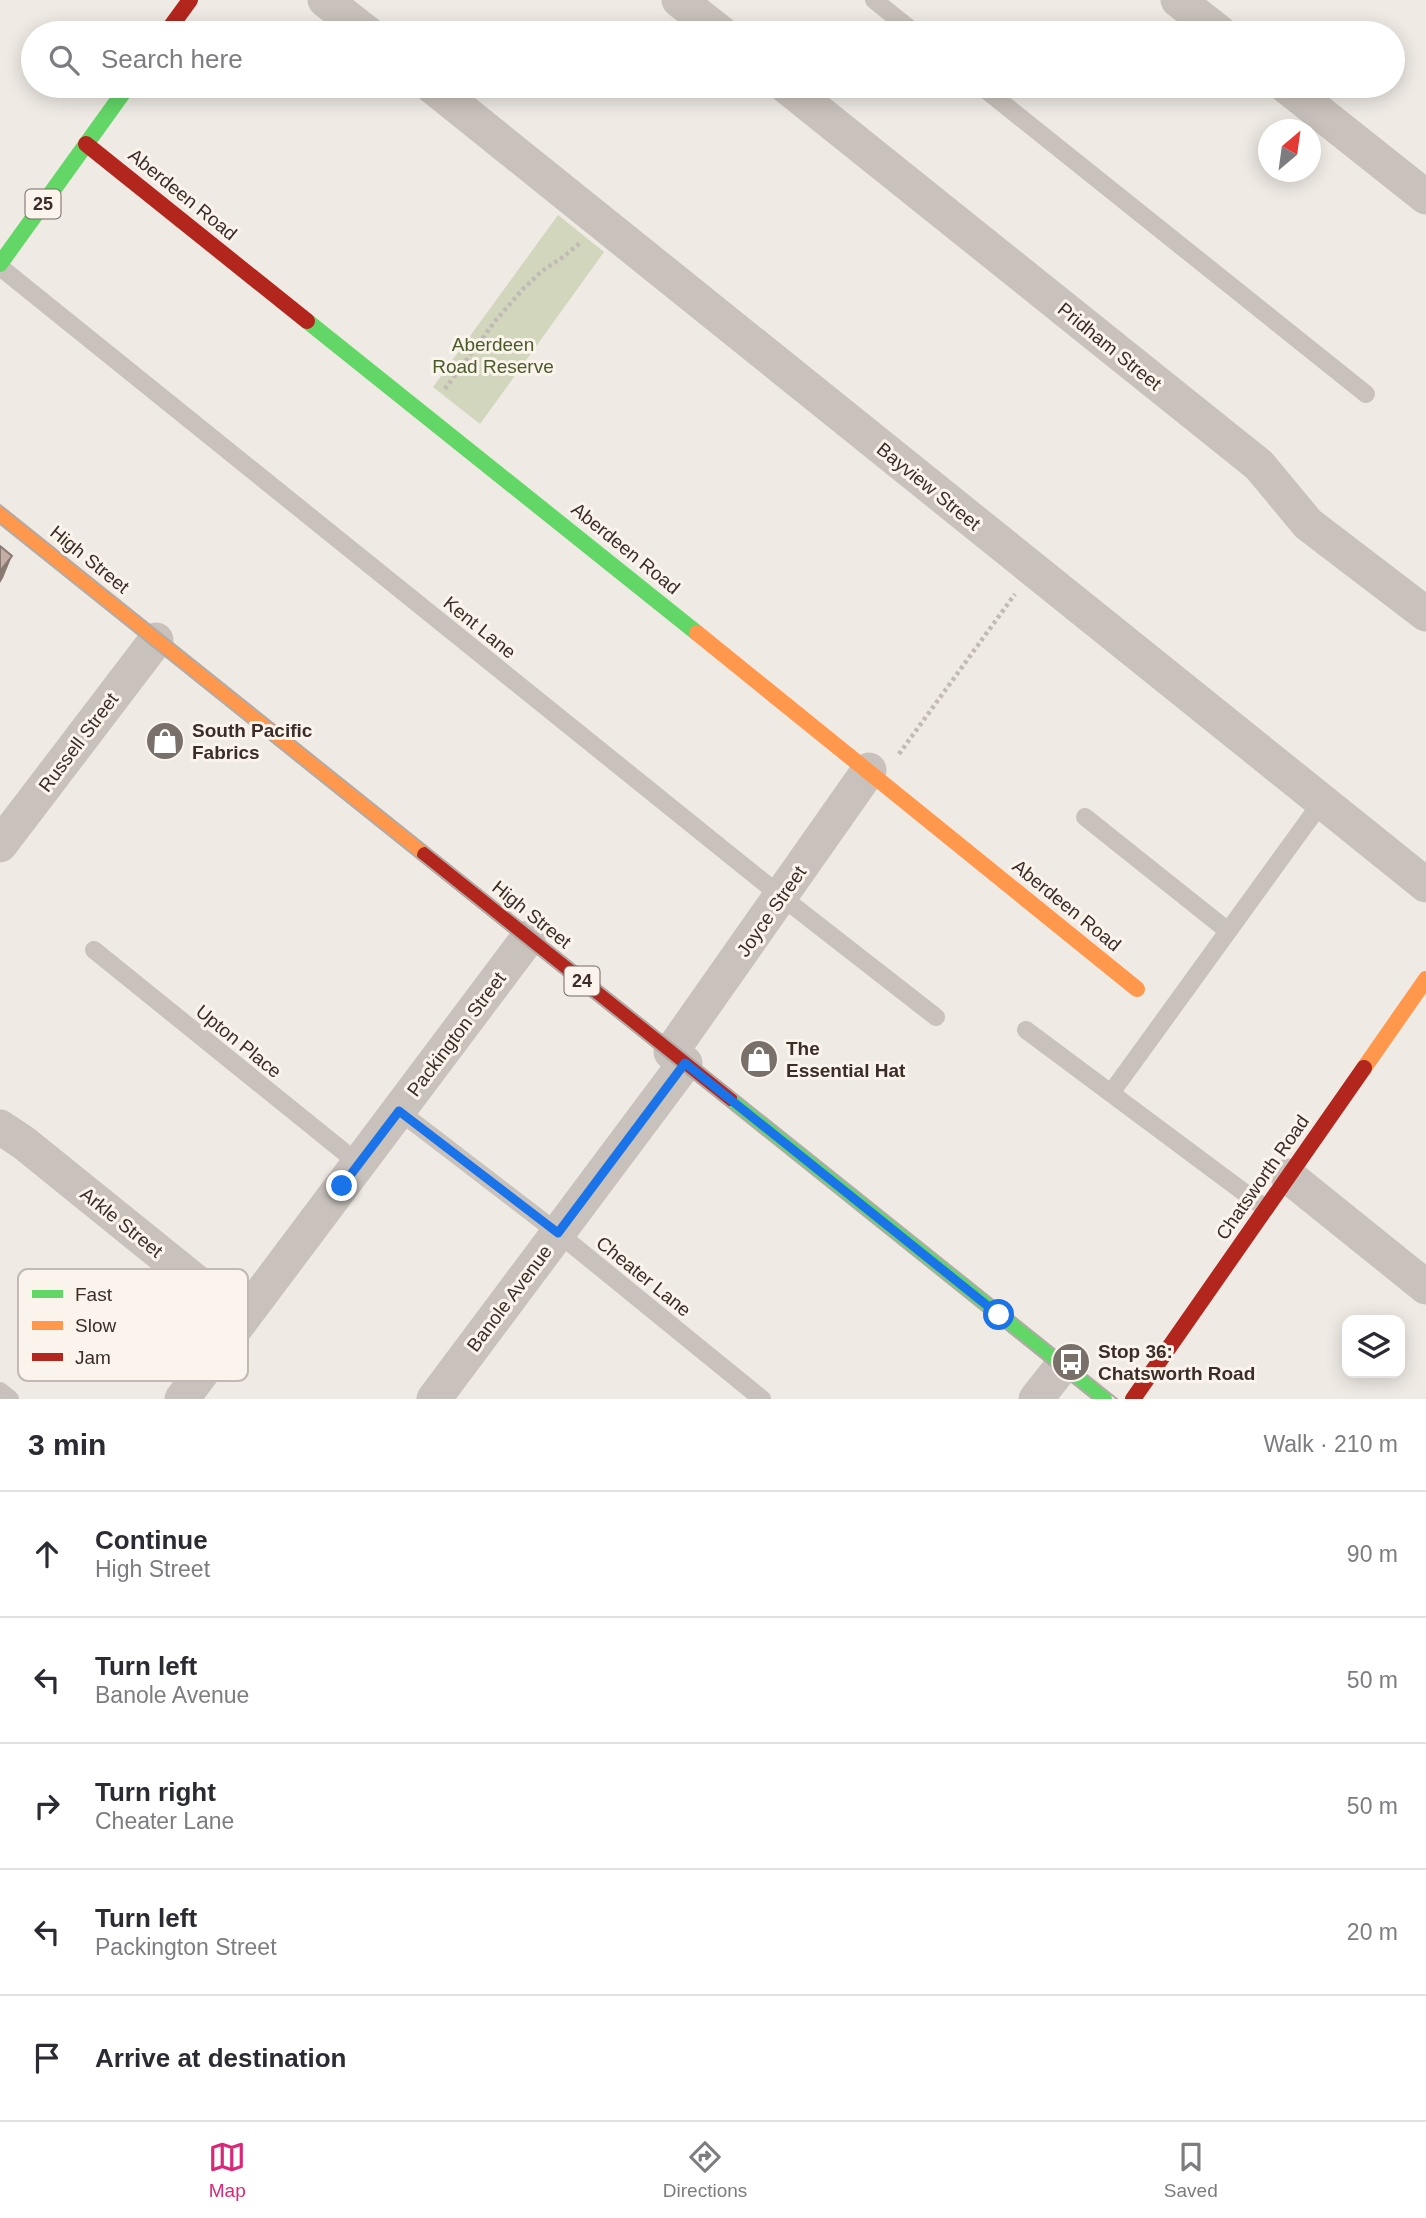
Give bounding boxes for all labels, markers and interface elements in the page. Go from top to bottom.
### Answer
search box [21,21,1405,98]
icon: search [45,41,83,79]
text: Search here [101,44,243,74]
north arrow [1258,119,1321,182]
street label: Aberdeen Road [124,144,241,244]
road number: 25 [26,190,60,218]
street label: Pridham Street [1054,298,1166,395]
park label: Aberdeen Road Reserve [432,334,554,377]
street label: Bayview Street [873,438,985,535]
street label: Aberdeen Road [567,498,684,598]
street label: High Street [46,521,134,598]
street label: Kent Lane [439,592,520,663]
street label: Russell Street [34,688,123,796]
shop icon: South Pacific Fabrics [144,720,186,762]
place label: South Pacific Fabrics [192,720,313,763]
street label: Aberdeen Road [1008,855,1125,955]
street label: Joyce Street [733,861,811,961]
street label: High Street [488,876,576,953]
road number: 24 [564,966,600,996]
street label: Packington Street [403,968,510,1101]
street label: Upton Place [192,1001,286,1082]
shop icon: The Essential Hat [738,1038,780,1080]
place label: The Essential Hat [786,1038,906,1081]
street label: Chatsworth Road [1212,1111,1313,1243]
route end [326,1170,357,1201]
street label: Arkle Street [77,1183,167,1262]
street label: Cheater Lane [592,1232,695,1321]
street label: Banole Avenue [463,1241,556,1356]
legend [18,1269,248,1381]
text: Fast [75,1284,113,1305]
route start [983,1299,1014,1330]
text: Slow [75,1315,116,1336]
map controls [1342,1315,1405,1378]
button: layers [1342,1315,1405,1378]
bus stop icon: Stop 36: Chatsworth Road [1050,1341,1092,1383]
place label: Stop 36: Chatsworth Road [1098,1341,1255,1384]
text: Jam [75,1347,111,1368]
text: 3 min [28,1428,106,1461]
text: Walk · 210 m [1263,1431,1398,1457]
text: Continue [95,1525,208,1555]
icon: ahead [28,1535,66,1573]
text: 90 m [1347,1541,1398,1567]
text: High Street [95,1556,210,1582]
text: Turn left [95,1651,197,1681]
icon: left [28,1661,66,1699]
text: 50 m [1347,1667,1398,1693]
text: Banole Avenue [95,1682,249,1708]
text: Turn right [95,1777,216,1807]
icon: right [28,1787,66,1825]
text: 50 m [1347,1793,1398,1819]
text: Cheater Lane [95,1808,234,1834]
text: Turn left [95,1903,197,1933]
icon: left [28,1913,66,1951]
text: 20 m [1347,1919,1398,1945]
text: Packington Street [95,1934,277,1960]
icon: arrive [28,2039,66,2077]
text: Arrive at destination [95,2043,346,2073]
tab: Map [208,2138,246,2202]
tab: Directions [663,2138,747,2202]
tab: Saved [1164,2138,1218,2202]

